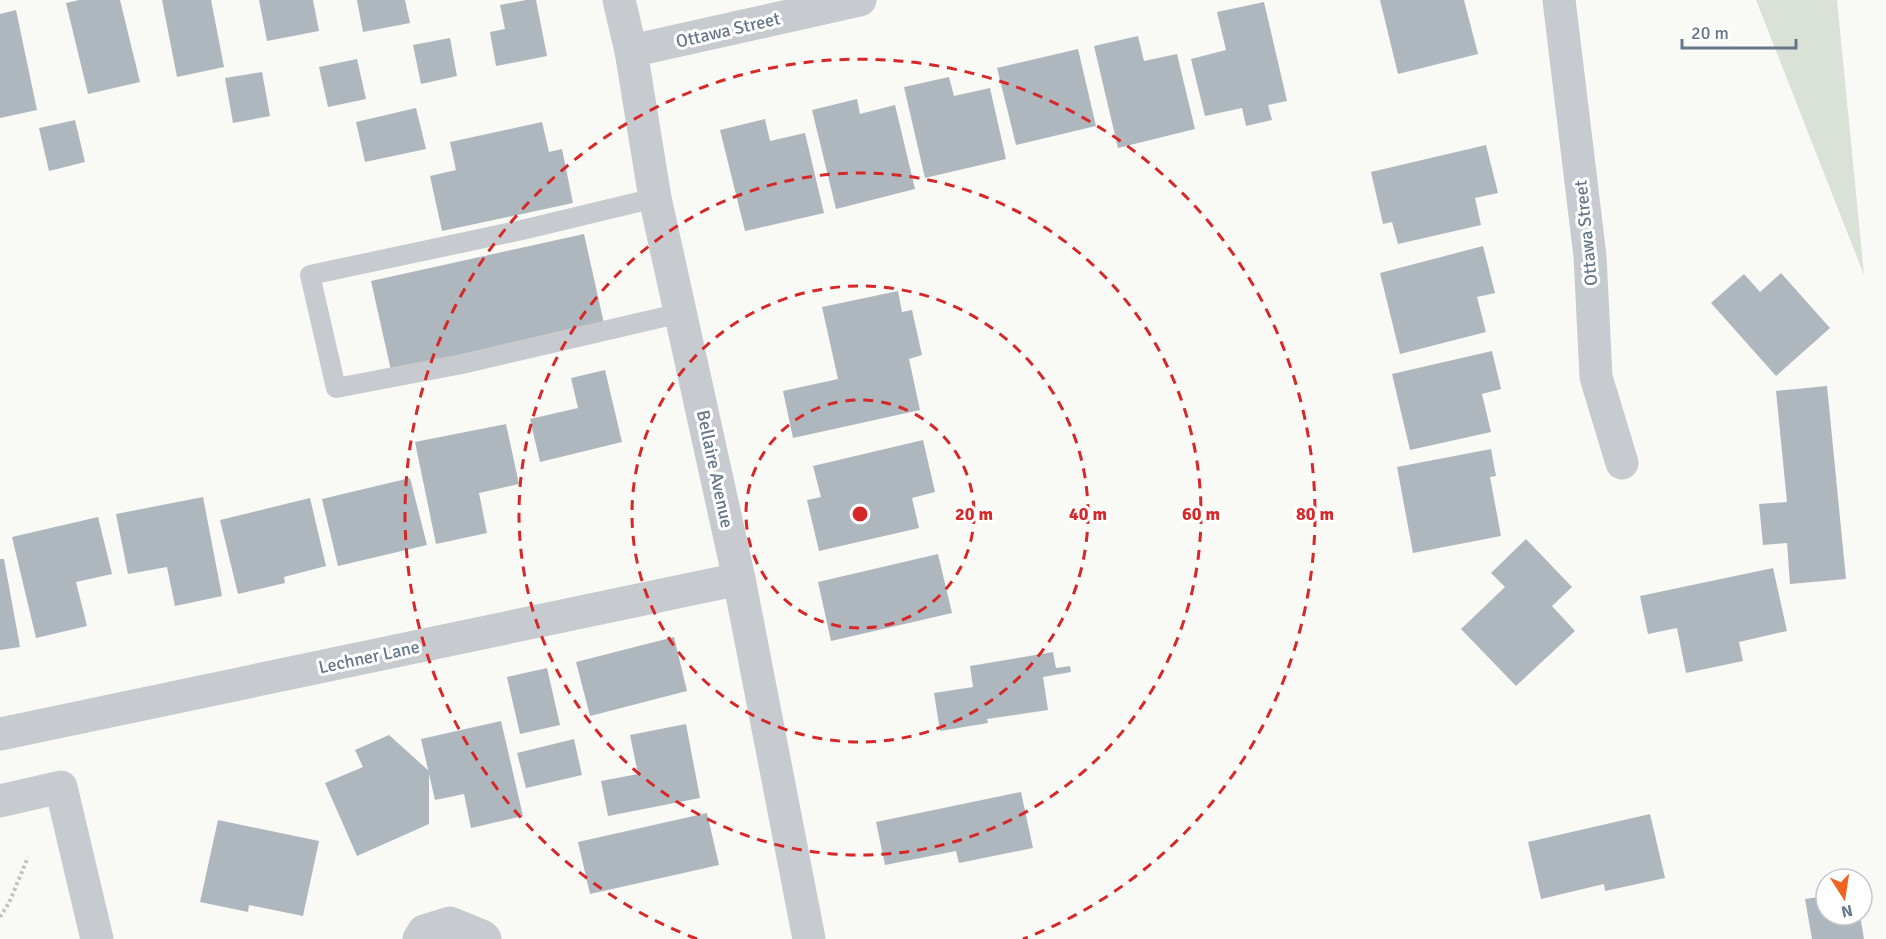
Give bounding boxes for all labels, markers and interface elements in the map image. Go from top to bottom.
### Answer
street label: Ottawa Street [674,7,782,53]
scale bar [1682,12,1796,50]
text: 20 m [1691,22,1729,44]
street label: Ottawa Street [1570,179,1602,287]
street label: Bellaire Avenue [692,408,738,530]
text: 20 m [955,503,993,525]
text: 40 m [1069,503,1107,525]
text: 60 m [1182,503,1220,525]
text: 80 m [1296,503,1334,525]
centre of rings [850,504,870,524]
street label: Lechner Lane [316,636,422,678]
north arrow [1814,867,1874,927]
text: N [1839,900,1854,922]

